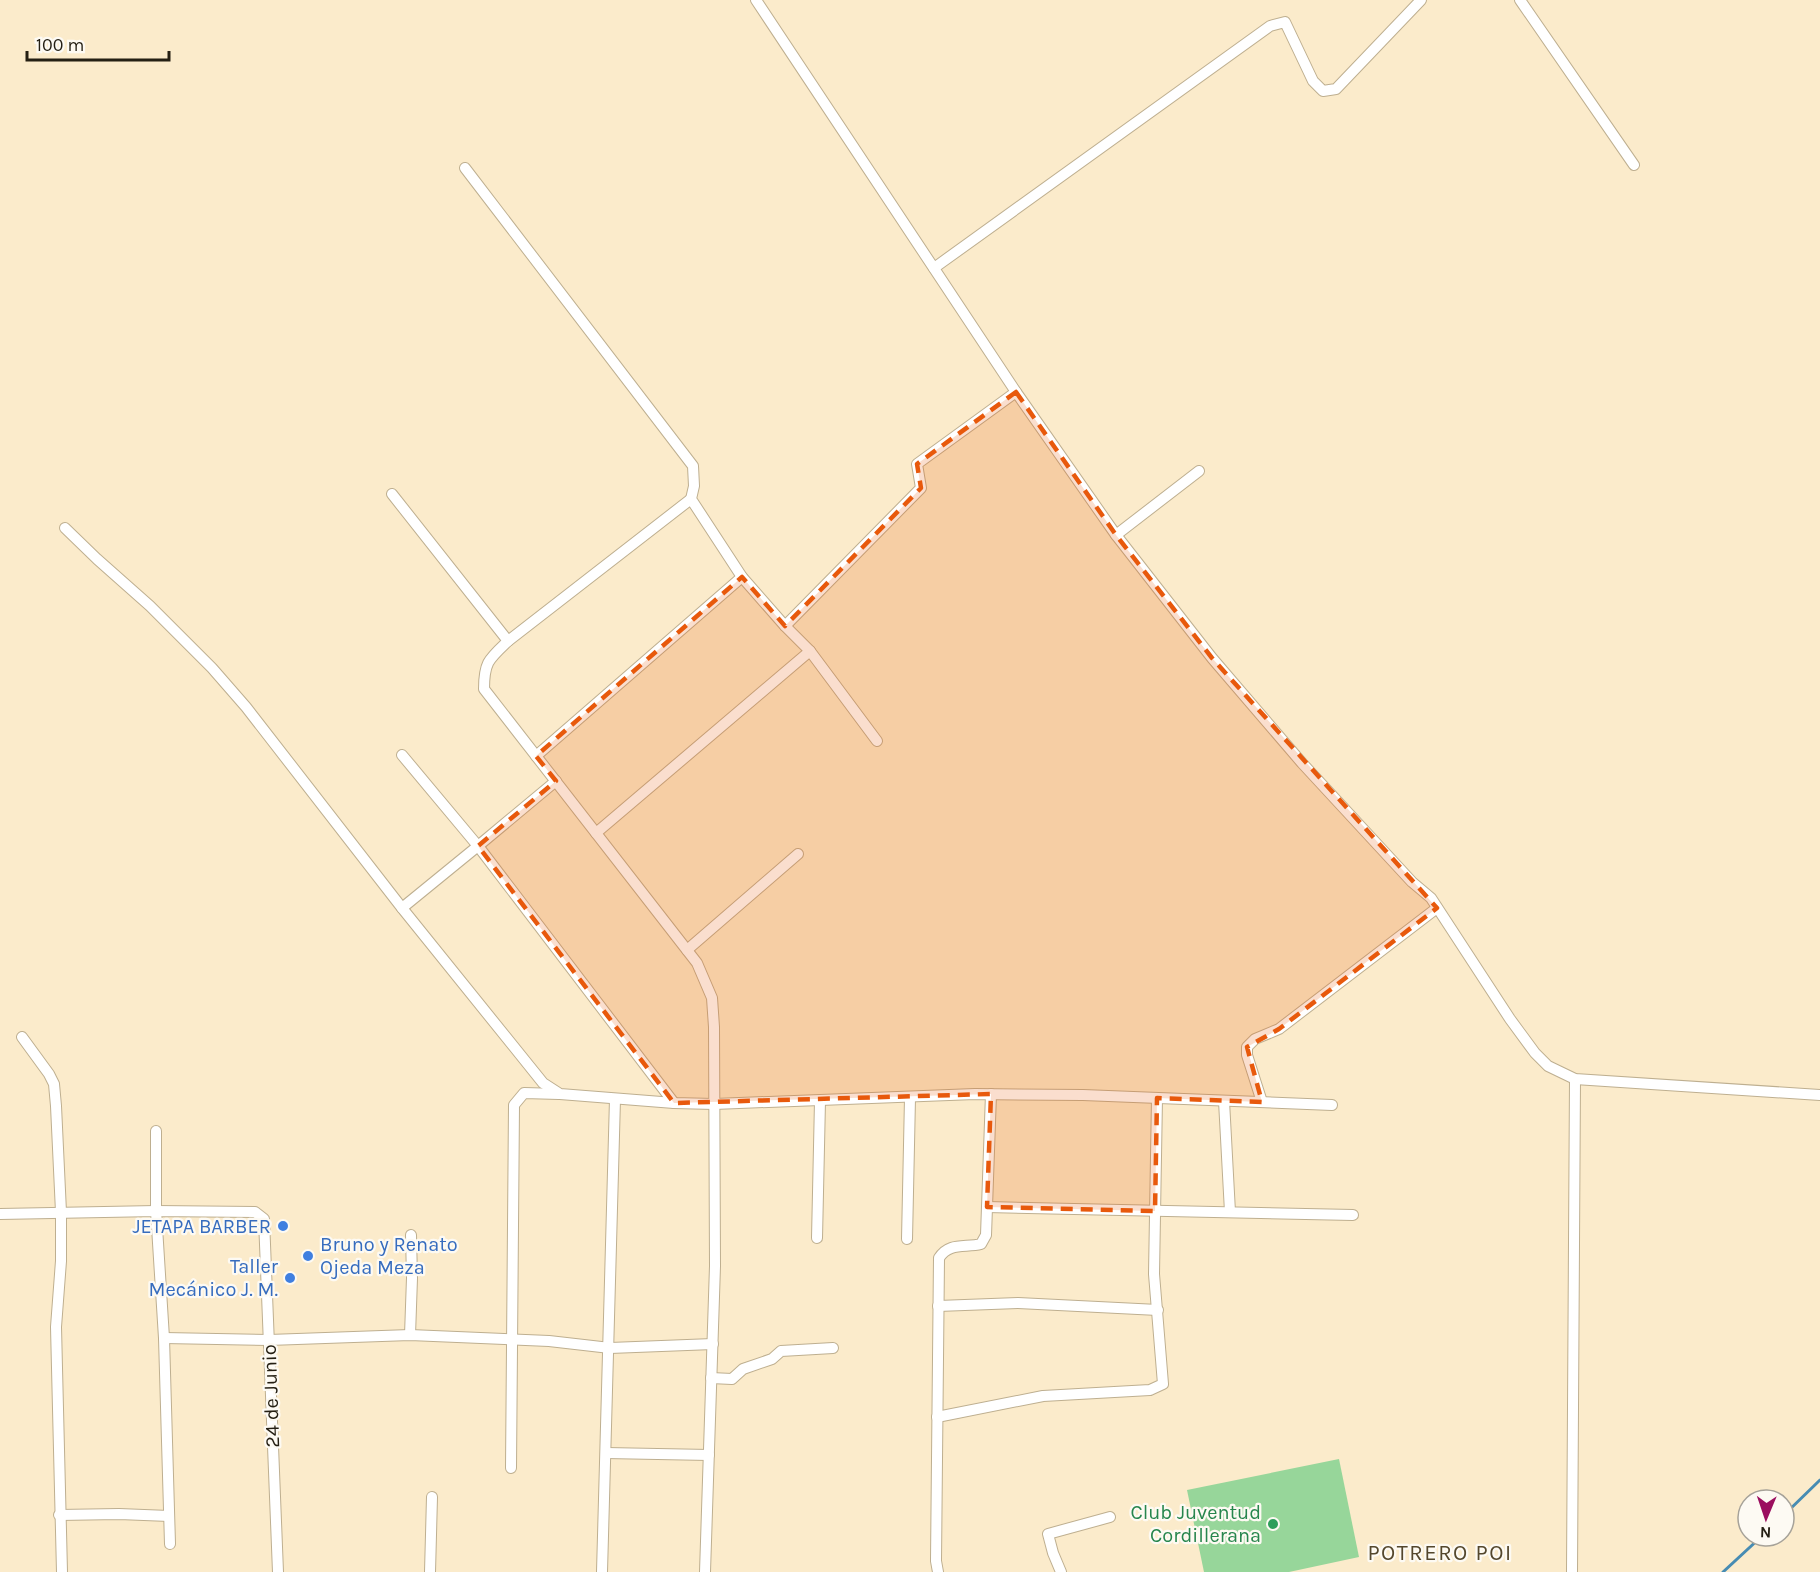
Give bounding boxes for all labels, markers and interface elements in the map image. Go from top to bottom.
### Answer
scale bar [27,24,170,62]
text: 100 m [36,34,84,56]
place label: JETAPA BARBER [132,1215,271,1238]
marker: JETAPA BARBER [276,1219,290,1233]
place label: Bruno y Renato Ojeda Meza [320,1233,458,1279]
marker: Bruno y Renato Ojeda Meza [301,1249,315,1263]
place label: Taller Mecánico J. M. [149,1255,279,1301]
marker: Taller Mecánico J. M. [283,1271,297,1285]
street label: 24 de Junio [258,1344,284,1448]
north arrow [1736,1488,1796,1548]
place label: Club Juventud Cordillerana [1130,1501,1261,1547]
marker: Club Juventud Cordillerana [1266,1517,1280,1531]
text: N [1759,1523,1772,1542]
district label: POTRERO POI [1367,1540,1513,1566]

